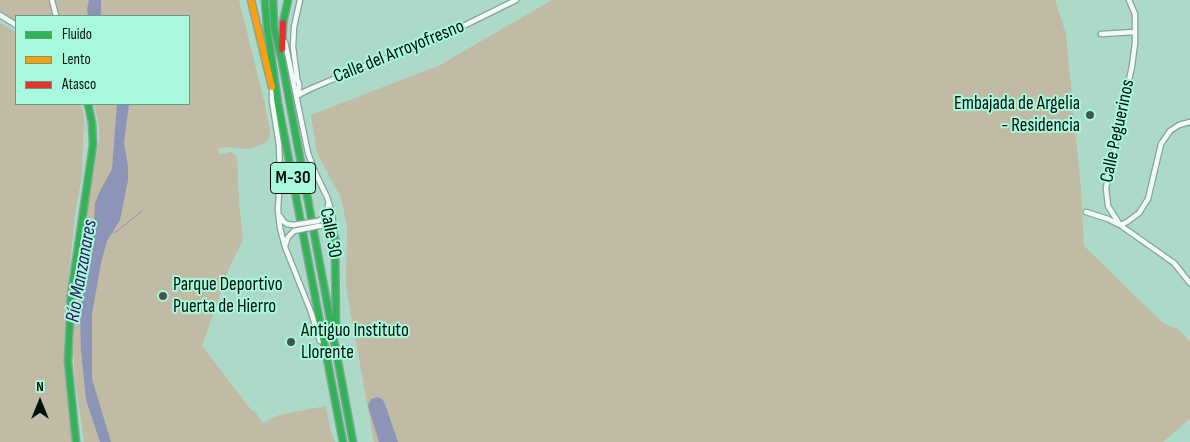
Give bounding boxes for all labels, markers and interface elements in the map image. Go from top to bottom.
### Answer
legend [15,15,190,105]
street label: Calle del Arroyofresno [330,15,468,89]
text: Fluido [62,25,92,44]
text: Lento [62,50,91,69]
text: Atasco [62,75,96,94]
street label: Calle Peguerinos [1096,77,1140,185]
place label: Embajada de Argelia - Residencia [954,93,1080,137]
marker: Embajada de Argelia - Residencia [1084,109,1096,121]
road number: M-30 [270,162,316,194]
street label: Calle 30 [314,206,346,260]
water label: Río Manzanares [61,218,103,324]
place label: Parque Deportivo Puerta de Hierro [173,274,283,318]
marker: Parque Deportivo Puerta de Hierro [157,290,169,302]
place label: Antiguo Instituto Llorente [301,320,409,364]
marker: Antiguo Instituto Llorente [285,336,297,348]
north arrow [15,377,65,427]
text: N [36,378,44,395]

